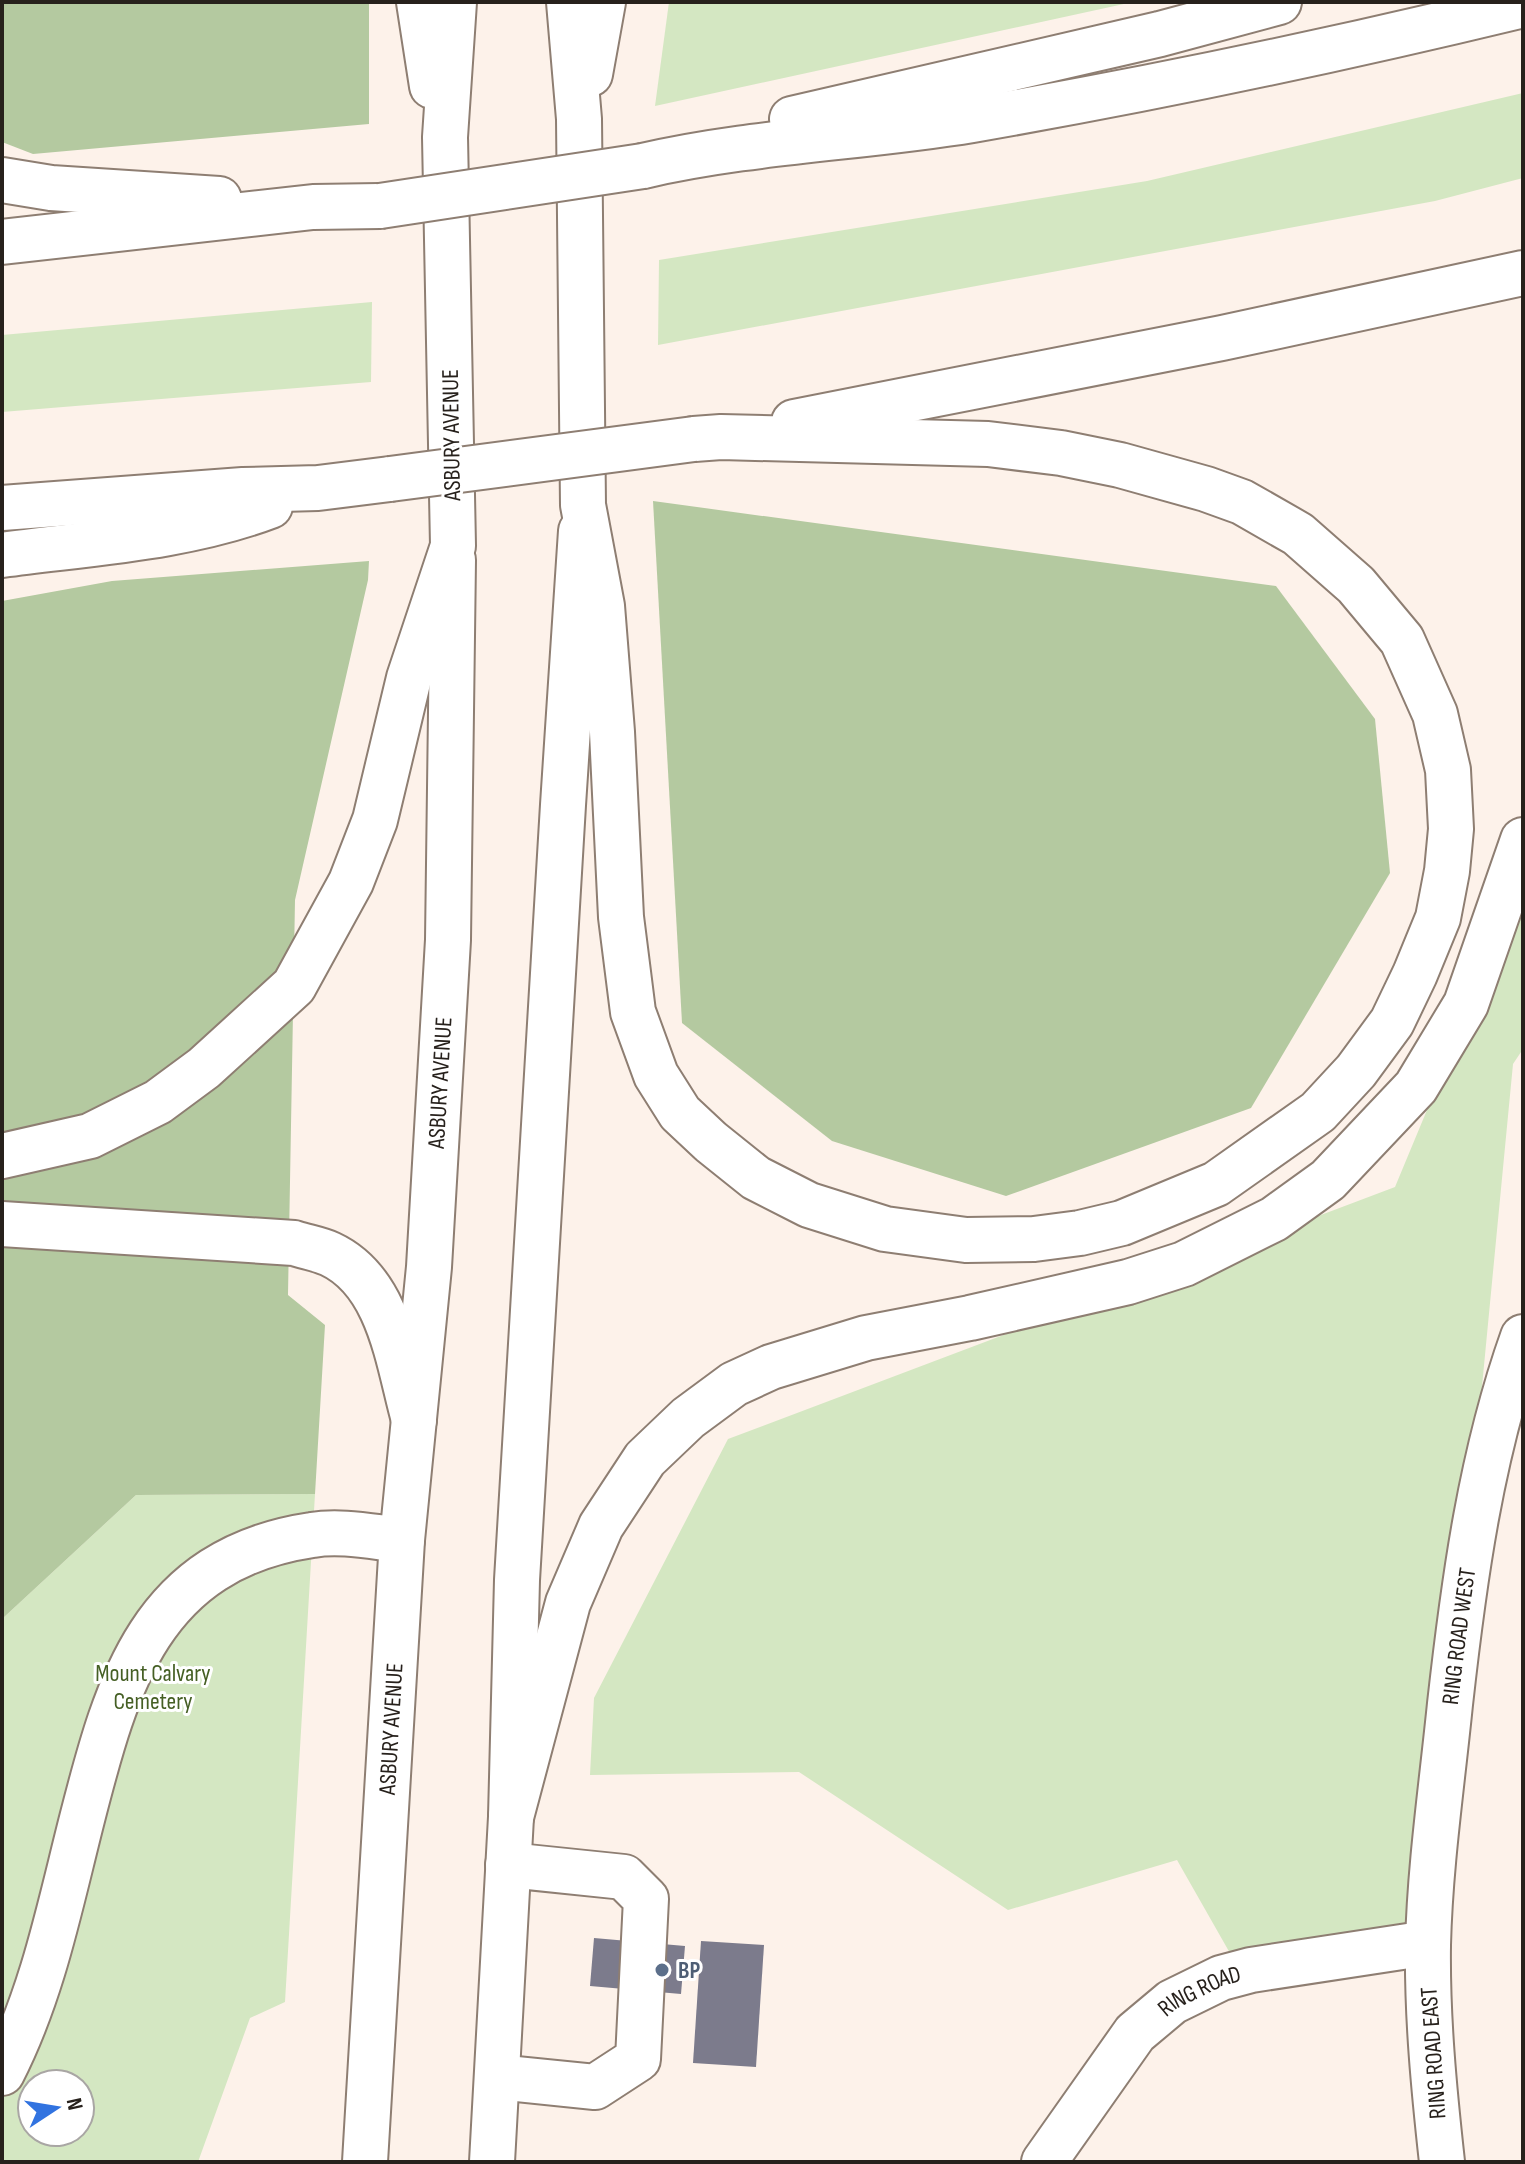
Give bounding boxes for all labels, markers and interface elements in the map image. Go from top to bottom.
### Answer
street label: ASBURY AVENUE [436,369,467,502]
street label: ASBURY AVENUE [422,1016,459,1151]
street label: RING ROAD WEST [1436,1565,1482,1706]
park label: Mount Calvary Cemetery [95,1659,211,1716]
street label: ASBURY AVENUE [373,1662,410,1797]
place label: BP [678,1956,700,1985]
street label: RING ROAD [1152,1959,1244,2023]
marker: BP [653,1961,671,1979]
street label: RING ROAD EAST [1414,1986,1453,2120]
north arrow [16,2068,96,2148]
text: N [60,2096,89,2113]

